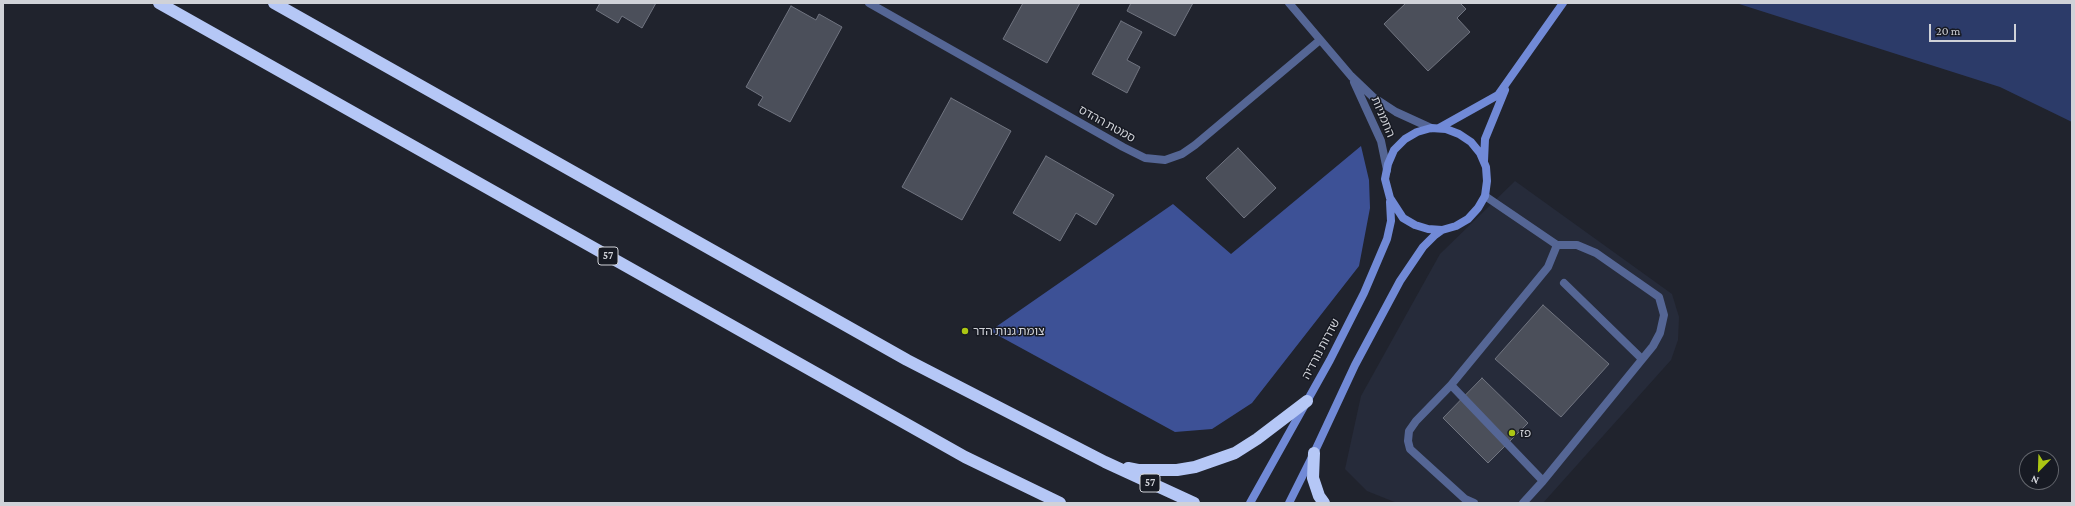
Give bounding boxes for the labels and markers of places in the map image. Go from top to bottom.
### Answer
place label: צומת גנות הדר [973,324,1045,338]
marker: צומת גנות הדר [960,326,970,336]
place label: פז [1520,426,1531,440]
marker: פז [1507,428,1517,438]

